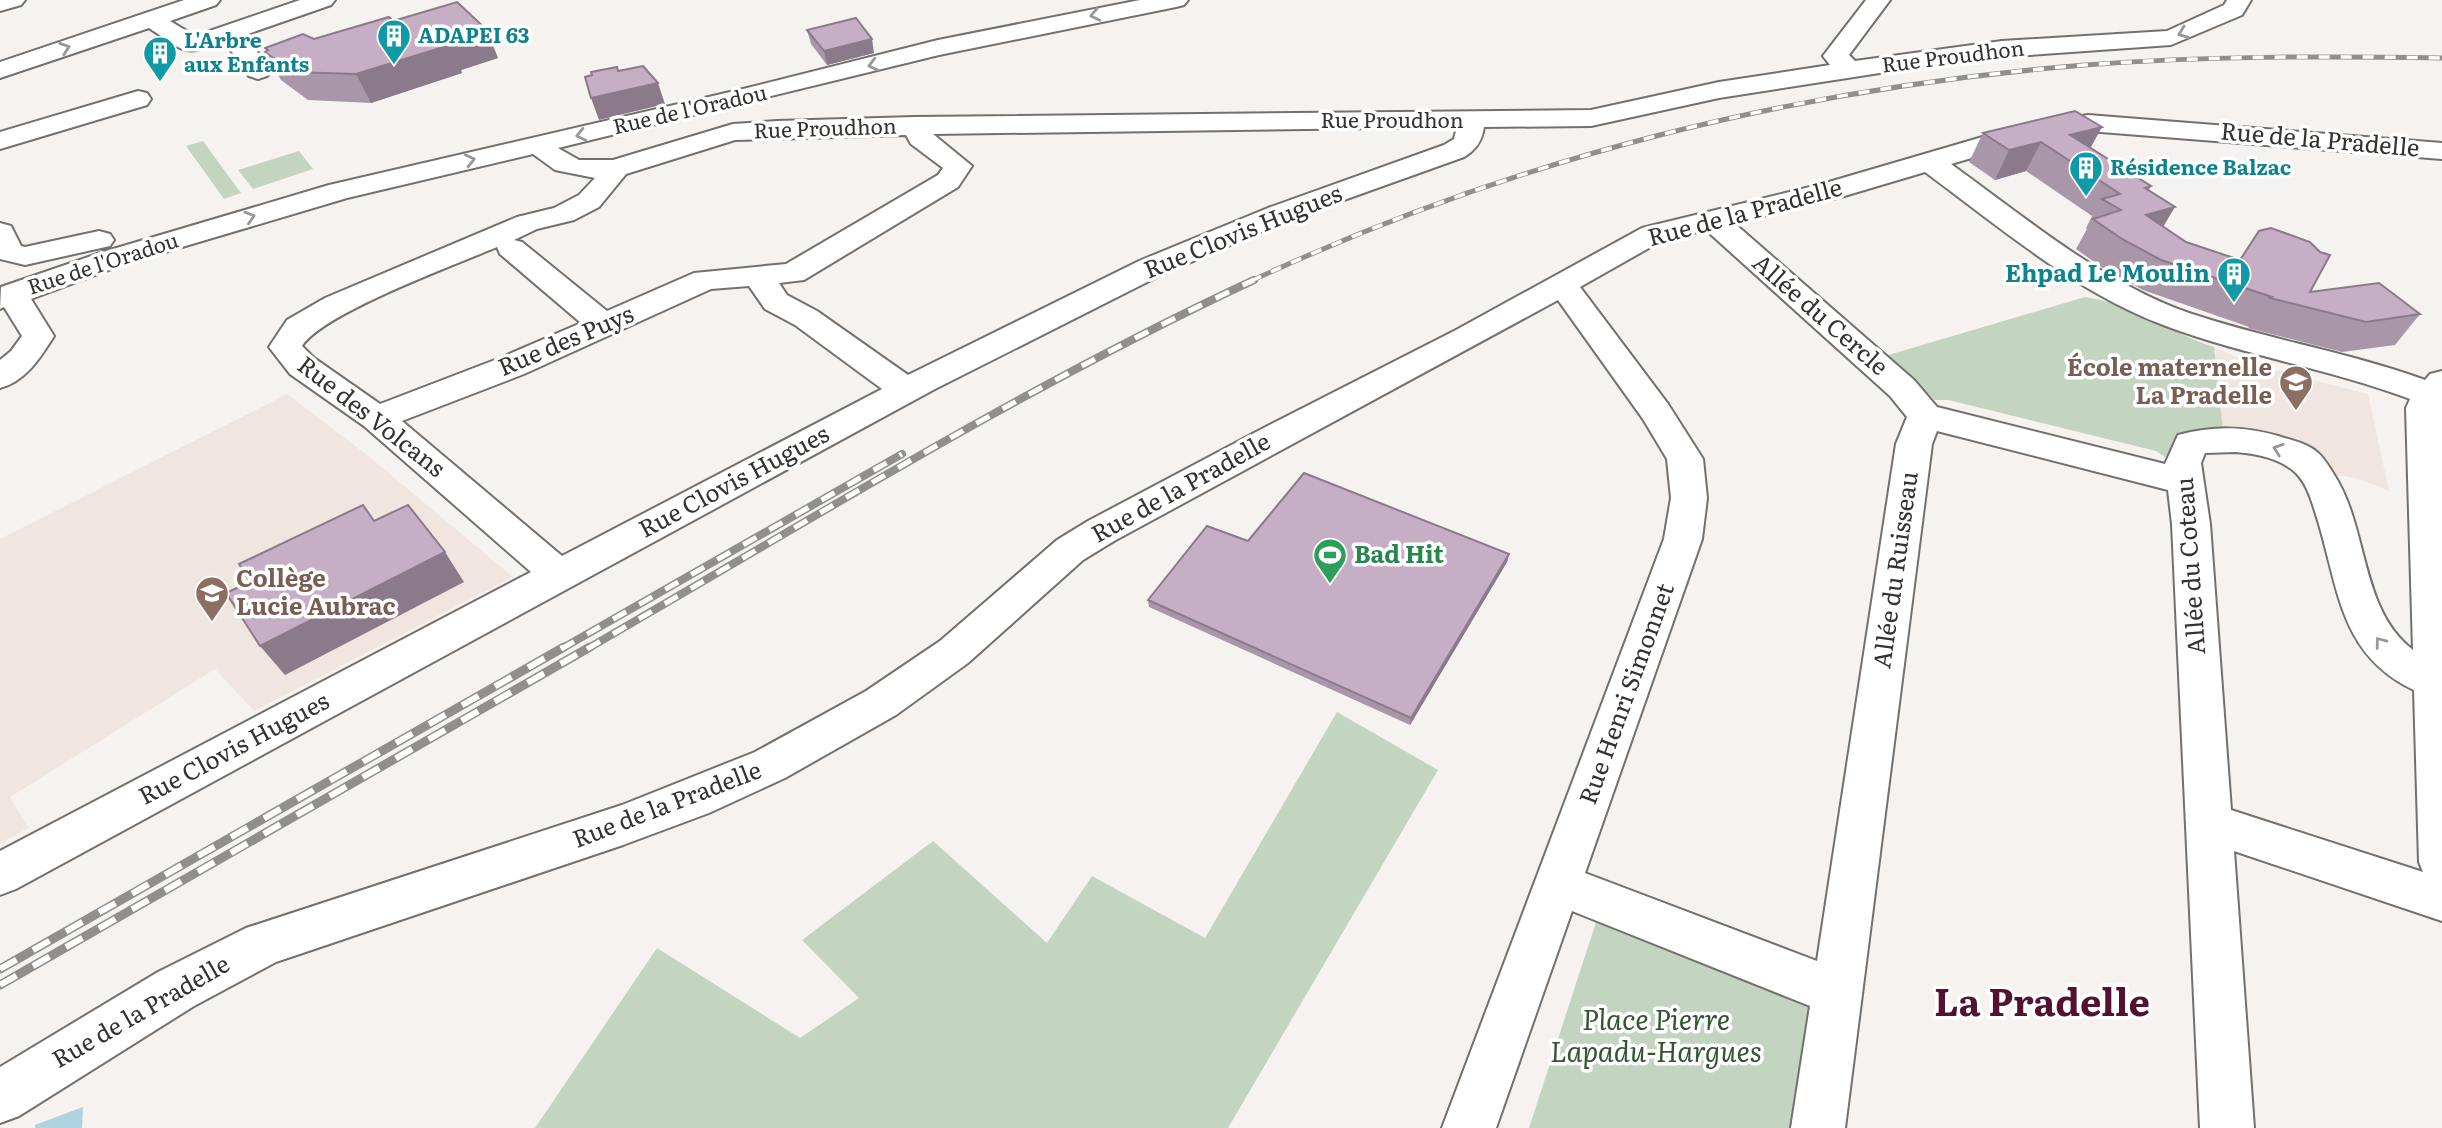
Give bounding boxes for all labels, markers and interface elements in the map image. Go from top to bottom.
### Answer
one-way arrow [1089,6,1101,21]
building icon: ADAPEI 63 [375,17,413,66]
place label: ADAPEI 63 [418,18,530,49]
place label: L'Arbre aux Enfants [184,23,309,78]
one-way arrow [2178,25,2190,39]
street label: Rue Proudhon [1880,30,2026,79]
building icon: L'Arbre aux Enfants [141,34,179,83]
one-way arrow [58,42,70,56]
one-way arrow [867,57,879,71]
street label: Rue de l'Oradou [609,75,770,140]
street label: Rue Proudhon [1320,103,1464,134]
street label: Rue Proudhon [753,109,897,144]
street label: Rue de la Pradelle [2219,111,2421,164]
one-way arrow [575,127,587,142]
building icon: Résidence Balzac [2067,149,2105,198]
place label: Résidence Balzac [2110,150,2291,181]
one-way arrow [464,154,476,168]
street label: Rue de la Pradelle [1643,168,1845,253]
street label: Rue Clovis Hugues [1138,174,1347,285]
one-way arrow [243,211,255,226]
street label: Rue de l'Oradou [23,223,182,301]
street label: Allée du Cercle [1746,244,1897,382]
place label: Ehpad Le Moulin [2005,254,2210,289]
building icon: Ehpad Le Moulin [2215,255,2253,304]
street label: Rue des Puys [492,294,638,383]
street label: Rue des Volcans [291,346,454,484]
place label: École maternelle La Pradelle [2067,348,2272,411]
school or university icon: École maternelle La Pradelle [2277,363,2315,412]
street label: Rue Clovis Hugues [631,415,834,545]
street label: Rue de la Pradelle [1084,422,1276,550]
one-way arrow [2273,443,2285,457]
street label: Allée du Ruisseau [1862,469,1925,671]
street label: Allée du Coteau [2165,476,2212,656]
place label: Bad Hit [1354,535,1444,570]
sports icon: Bad Hit [1311,536,1349,585]
place label: Collège Lucie Aubrac [236,559,396,622]
school or university icon: Collège Lucie Aubrac [193,574,231,623]
street label: Rue Henri Simonnet [1568,577,1681,809]
one-way arrow [2375,637,2388,650]
street label: Rue Clovis Hugues [131,682,334,812]
street label: Rue de la Pradelle [567,751,766,855]
street label: Rue de la Pradelle [45,945,235,1075]
district label: La Pradelle [1934,971,2150,1028]
park label: Place Pierre Lapadu-Hargues [1550,997,1762,1071]

